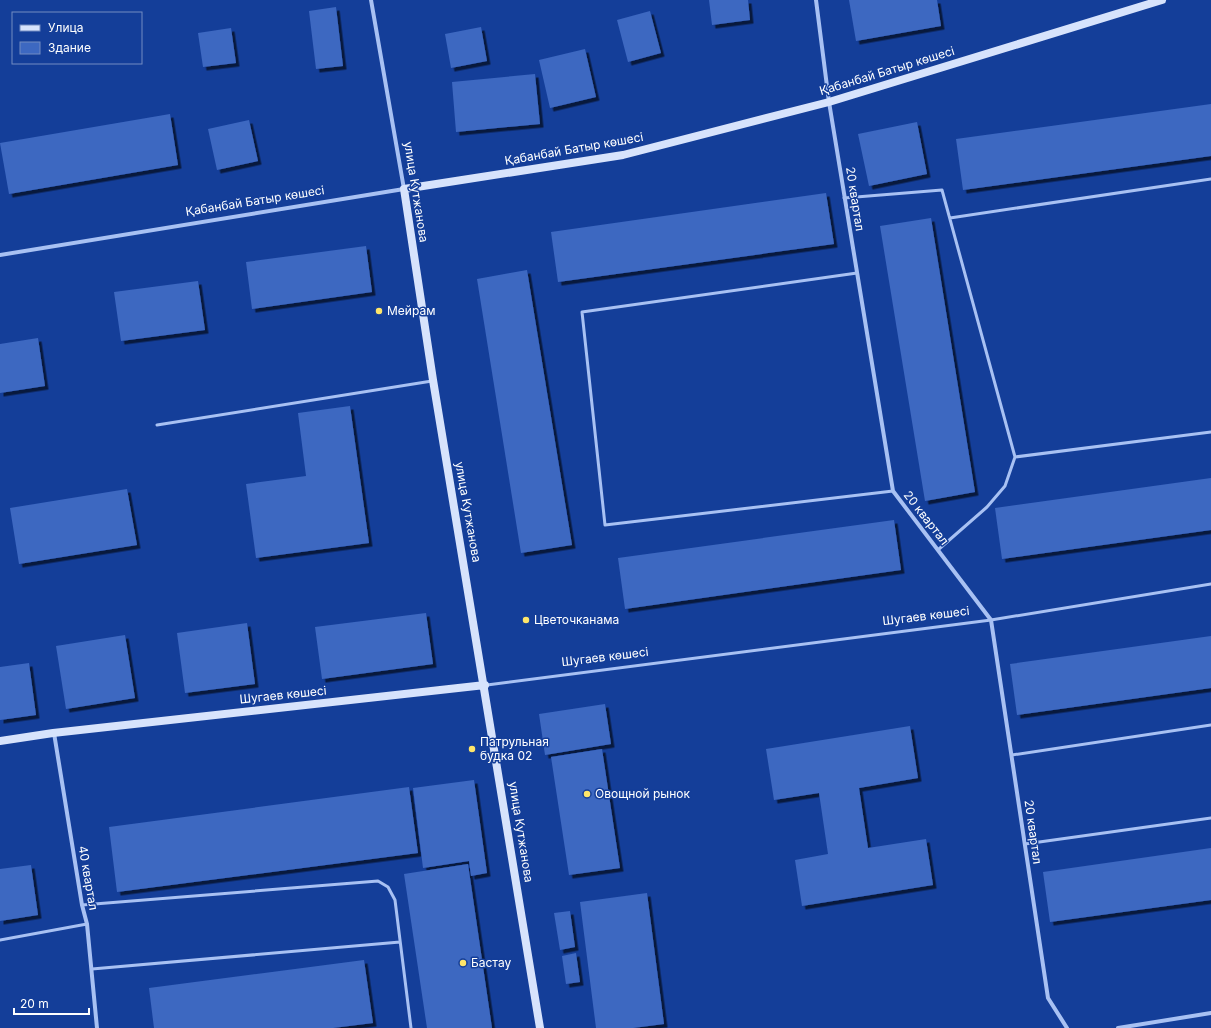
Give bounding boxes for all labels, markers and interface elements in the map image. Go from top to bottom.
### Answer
legend [12,12,142,64]
text: Улица [48,20,83,35]
text: Здание [48,40,91,55]
street label: Қабанбай Батыр көшесі [818,43,956,98]
street label: Қабанбай Батыр көшесі [503,129,644,168]
street label: улица Кутжанова [401,140,432,243]
street label: 20 квартал [843,166,868,232]
street label: Қабанбай Батыр көшесі [184,182,325,219]
place label: Мейрам [387,303,435,318]
marker: Мейрам [374,306,384,316]
street label: улица Кутжанова [452,460,485,563]
street label: 20 квартал [901,488,952,548]
street label: Шугаев көшесі [882,603,970,628]
place label: Цветочканама [534,612,619,627]
marker: Цветочканама [521,615,531,625]
street label: Шугаев көшесі [561,644,649,669]
street label: Шугаев көшесі [239,682,327,707]
place label: Патрульная будка 02 [480,734,549,763]
marker: Патрульная будка 02 [467,744,477,754]
street label: улица Кутжанова [506,780,537,883]
place label: Овощной рынок [595,786,690,801]
marker: Овощной рынок [582,789,592,799]
street label: 20 квартал [1022,799,1045,865]
street label: 40 квартал [75,844,102,911]
place label: Бастау [471,955,511,970]
marker: Бастау [458,958,468,968]
scale bar [14,990,89,1016]
text: 20 m [20,996,49,1011]

